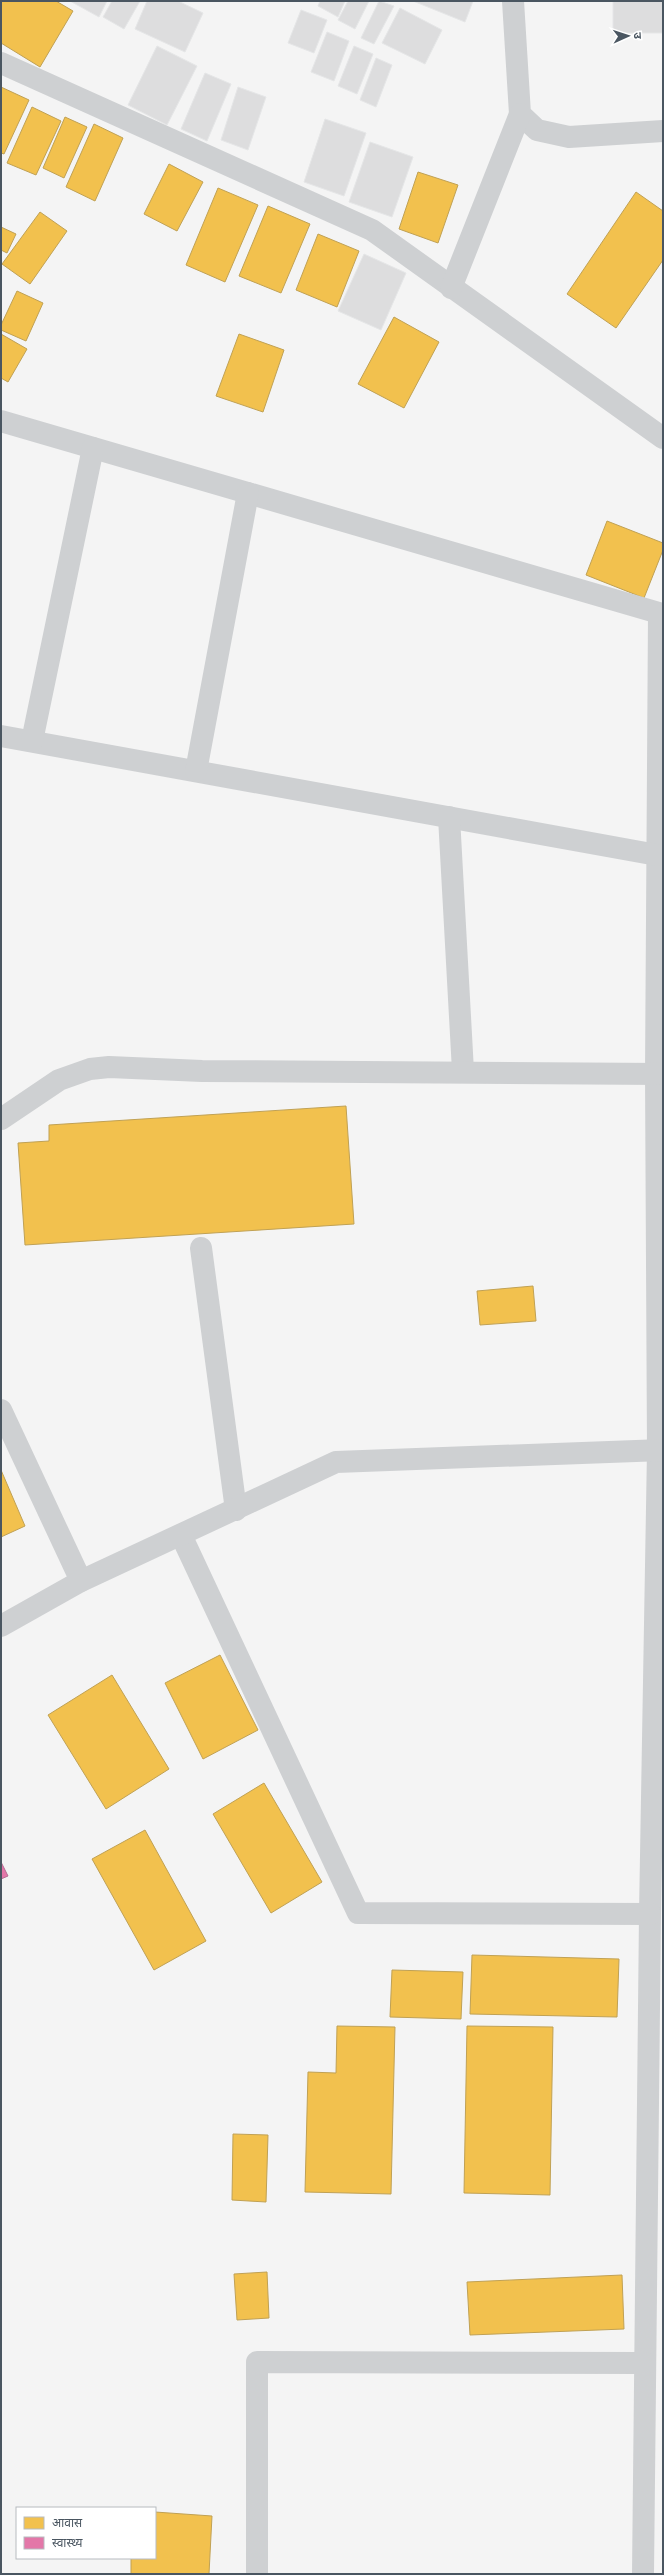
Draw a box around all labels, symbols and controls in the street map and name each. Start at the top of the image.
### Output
north arrow [608,16,648,56]
text: उ [632,32,643,40]
legend [16,2507,156,2559]
text: आवास [52,2517,83,2529]
text: स्वास्थ्य [52,2537,84,2549]

